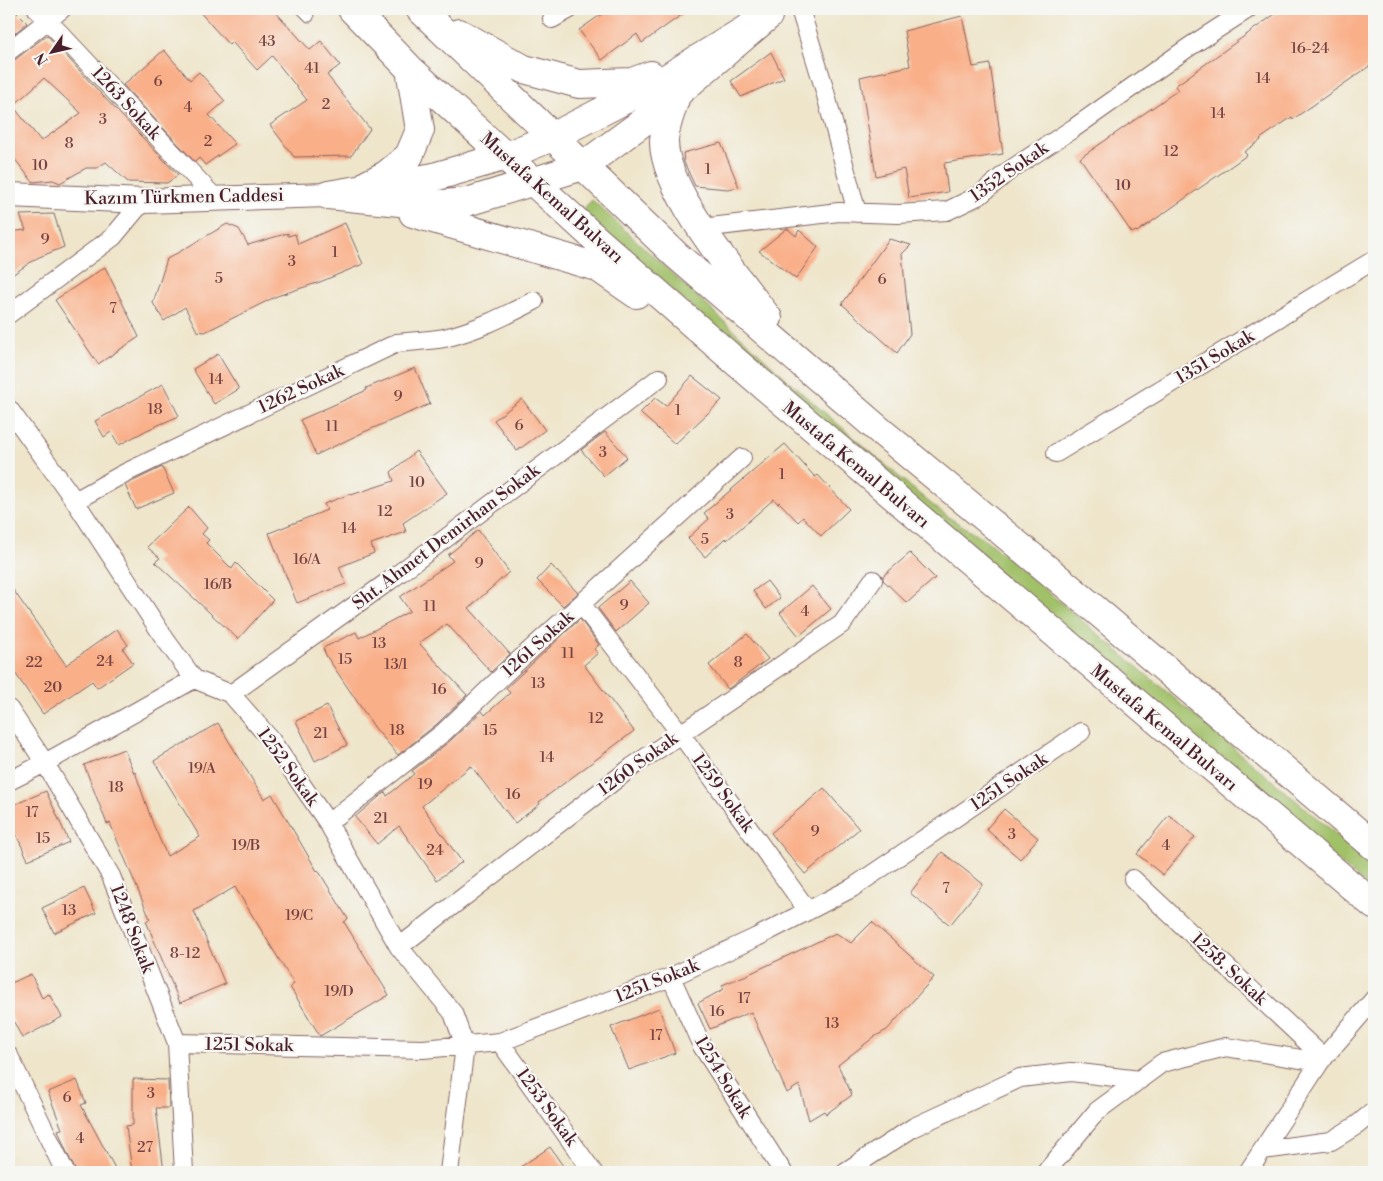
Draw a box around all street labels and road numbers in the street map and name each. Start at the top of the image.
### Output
street label: 1263 Sokak [87,62,165,144]
street label: Mustafa Kemal Bulvarı [475,127,629,269]
street label: 1352 Sokak [965,136,1054,207]
street label: Kazım Türkmen Caddesi [84,184,284,210]
street label: 1351 Sokak [1171,324,1260,390]
street label: 1262 Sokak [254,358,349,419]
street label: Mustafa Kemal Bulvarı [778,397,934,533]
street label: Sht. Ahmet Demirhan Sokak [348,458,546,615]
street label: 1261 Sokak [497,605,580,682]
street label: Mustafa Kemal Bulvarı [1086,660,1242,796]
street label: 1252 Sokak [252,723,325,812]
street label: 1260 Sokak [593,726,684,801]
street label: 1251 Sokak [966,747,1054,816]
street label: 1259 Sokak [687,749,760,838]
street label: 1248 Sokak [105,882,160,978]
street label: 1258. Sokak [1186,928,1273,1011]
street label: 1251 Sokak [612,953,704,1008]
street label: 1254 Sokak [689,1032,757,1124]
street label: 1251 Sokak [204,1033,295,1057]
street label: 1253 Sokak [511,1063,584,1152]

